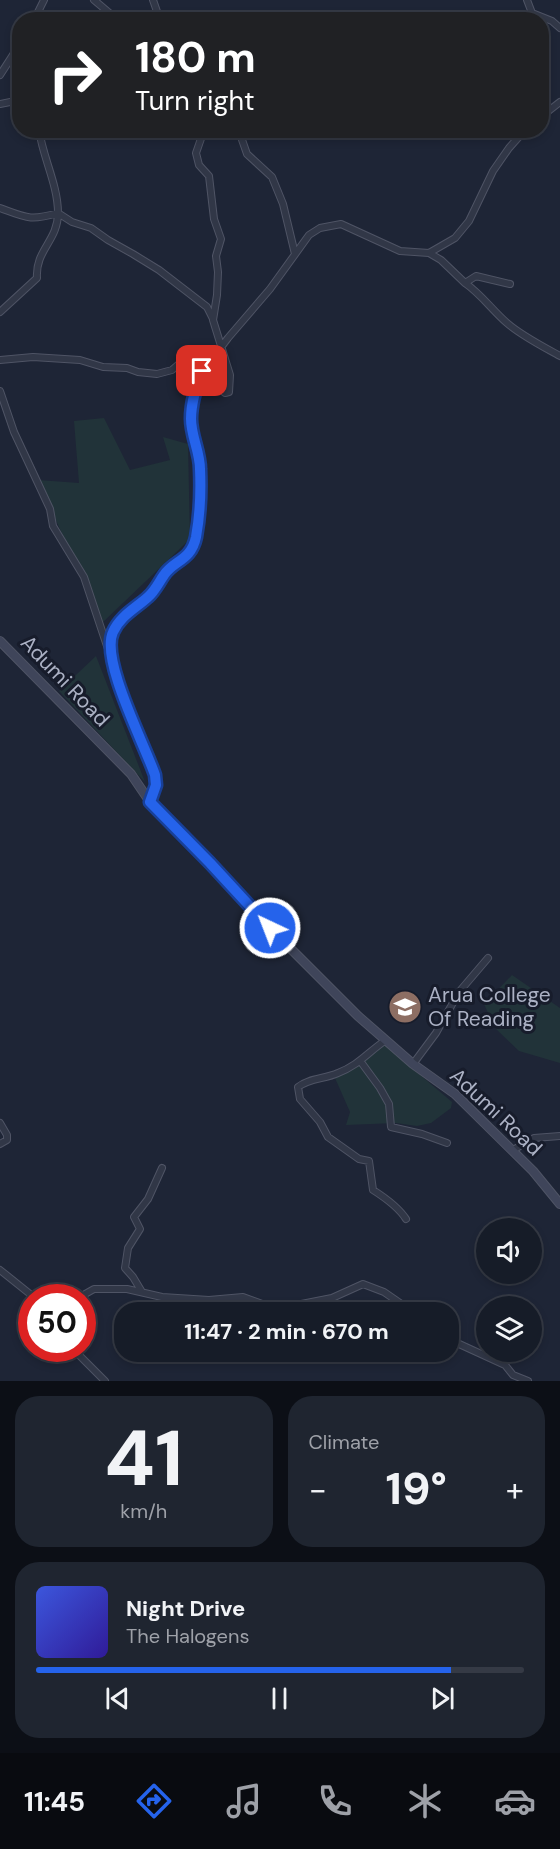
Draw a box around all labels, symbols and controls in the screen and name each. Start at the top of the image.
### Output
text: 180 m [135,30,256,85]
icon: right [36,36,114,114]
text: Turn right [135,83,255,118]
pin [176,345,227,396]
icon: arrive [185,354,218,387]
street label: Adumi Road [14,629,116,733]
position arrow [238,896,302,960]
place label: Arua College Of Reading [428,981,551,1033]
school or university icon: Arua College Of Reading [387,989,423,1025]
street label: Adumi Road [444,1062,548,1162]
map controls [476,1218,542,1362]
button: sound [476,1218,542,1284]
speed limit sign: 50 [18,1284,96,1362]
button: layers [476,1296,542,1362]
text: 11:47 · 2 min · 670 m [184,1317,389,1346]
text: 41 [104,1408,183,1509]
text: Climate [309,1429,379,1455]
text: 19° [386,1459,447,1518]
text: − [309,1468,327,1511]
text: + [506,1468,524,1511]
text: km/h [120,1498,167,1524]
text: Night Drive [126,1594,245,1623]
text: The Halogens [126,1623,249,1649]
icon: previous [101,1682,134,1715]
icon: pause [263,1682,296,1715]
icon: next [426,1682,459,1715]
icon: directions [133,1780,175,1822]
icon: music [223,1780,265,1822]
icon: phone [314,1780,356,1822]
icon: climate [404,1780,446,1822]
icon: car [494,1780,536,1822]
text: 11:45 [24,1784,85,1819]

